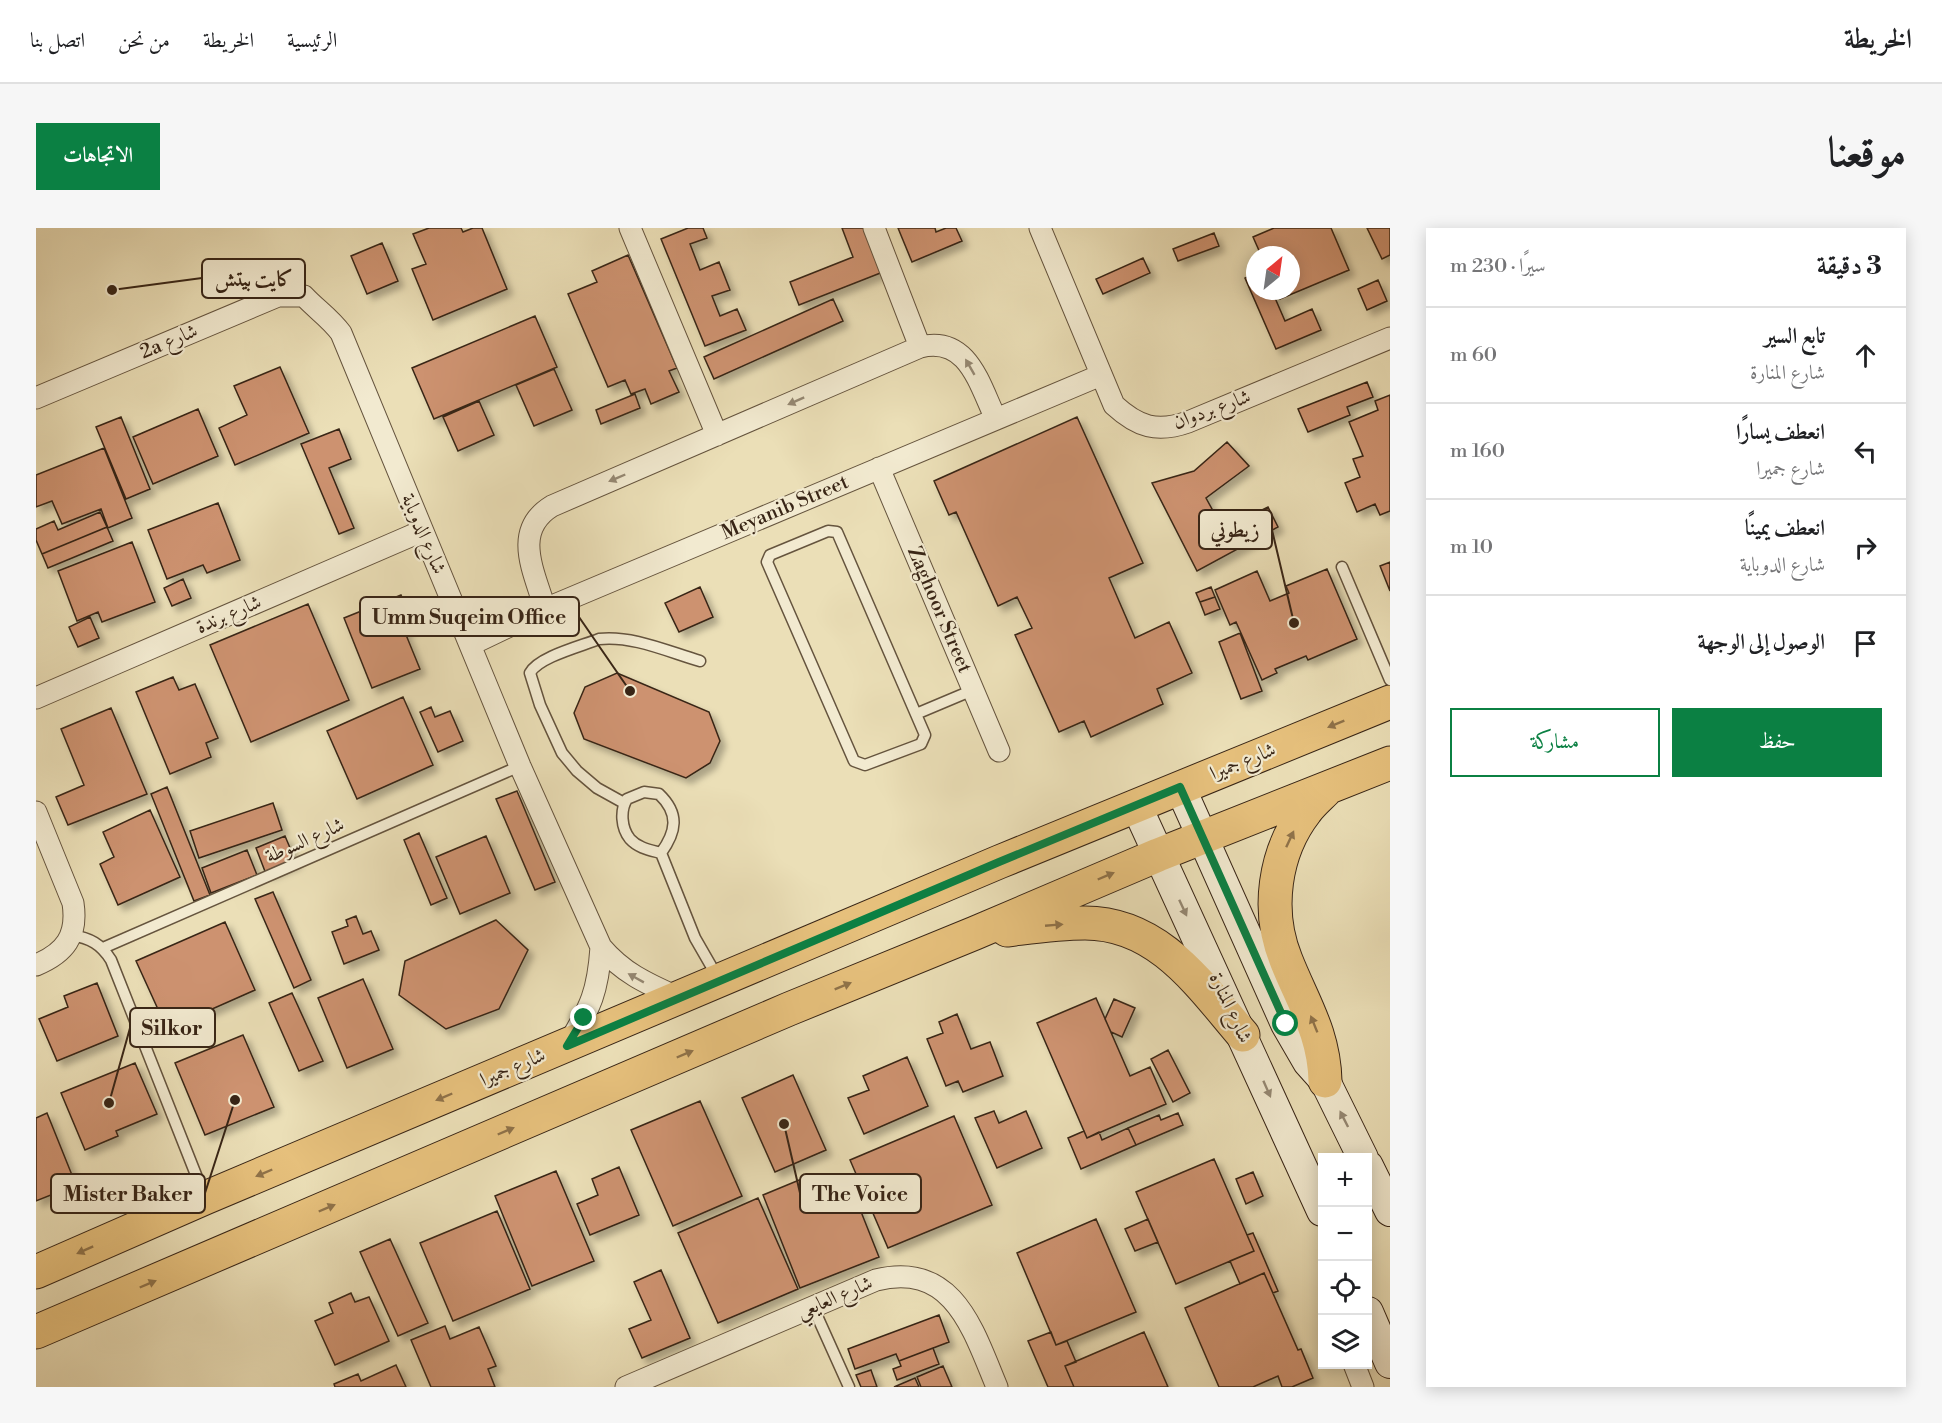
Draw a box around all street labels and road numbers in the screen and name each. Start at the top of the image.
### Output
street label: 2a شارع [136,319,203,369]
street label: شارع بردوان [1170,384,1256,439]
street label: Meyanib Street [718,470,852,546]
street label: شارع الدوباية [391,490,451,580]
street label: Zaghoor Street [901,543,977,677]
street label: شارع برندة [192,590,267,644]
street label: شارع جميرا [1206,738,1281,790]
street label: شارع السوطة [262,813,350,873]
street label: شارع المنارة [1199,969,1257,1049]
street label: شارع جميرا [476,1043,551,1097]
street label: شارع العايعي [793,1271,879,1330]

